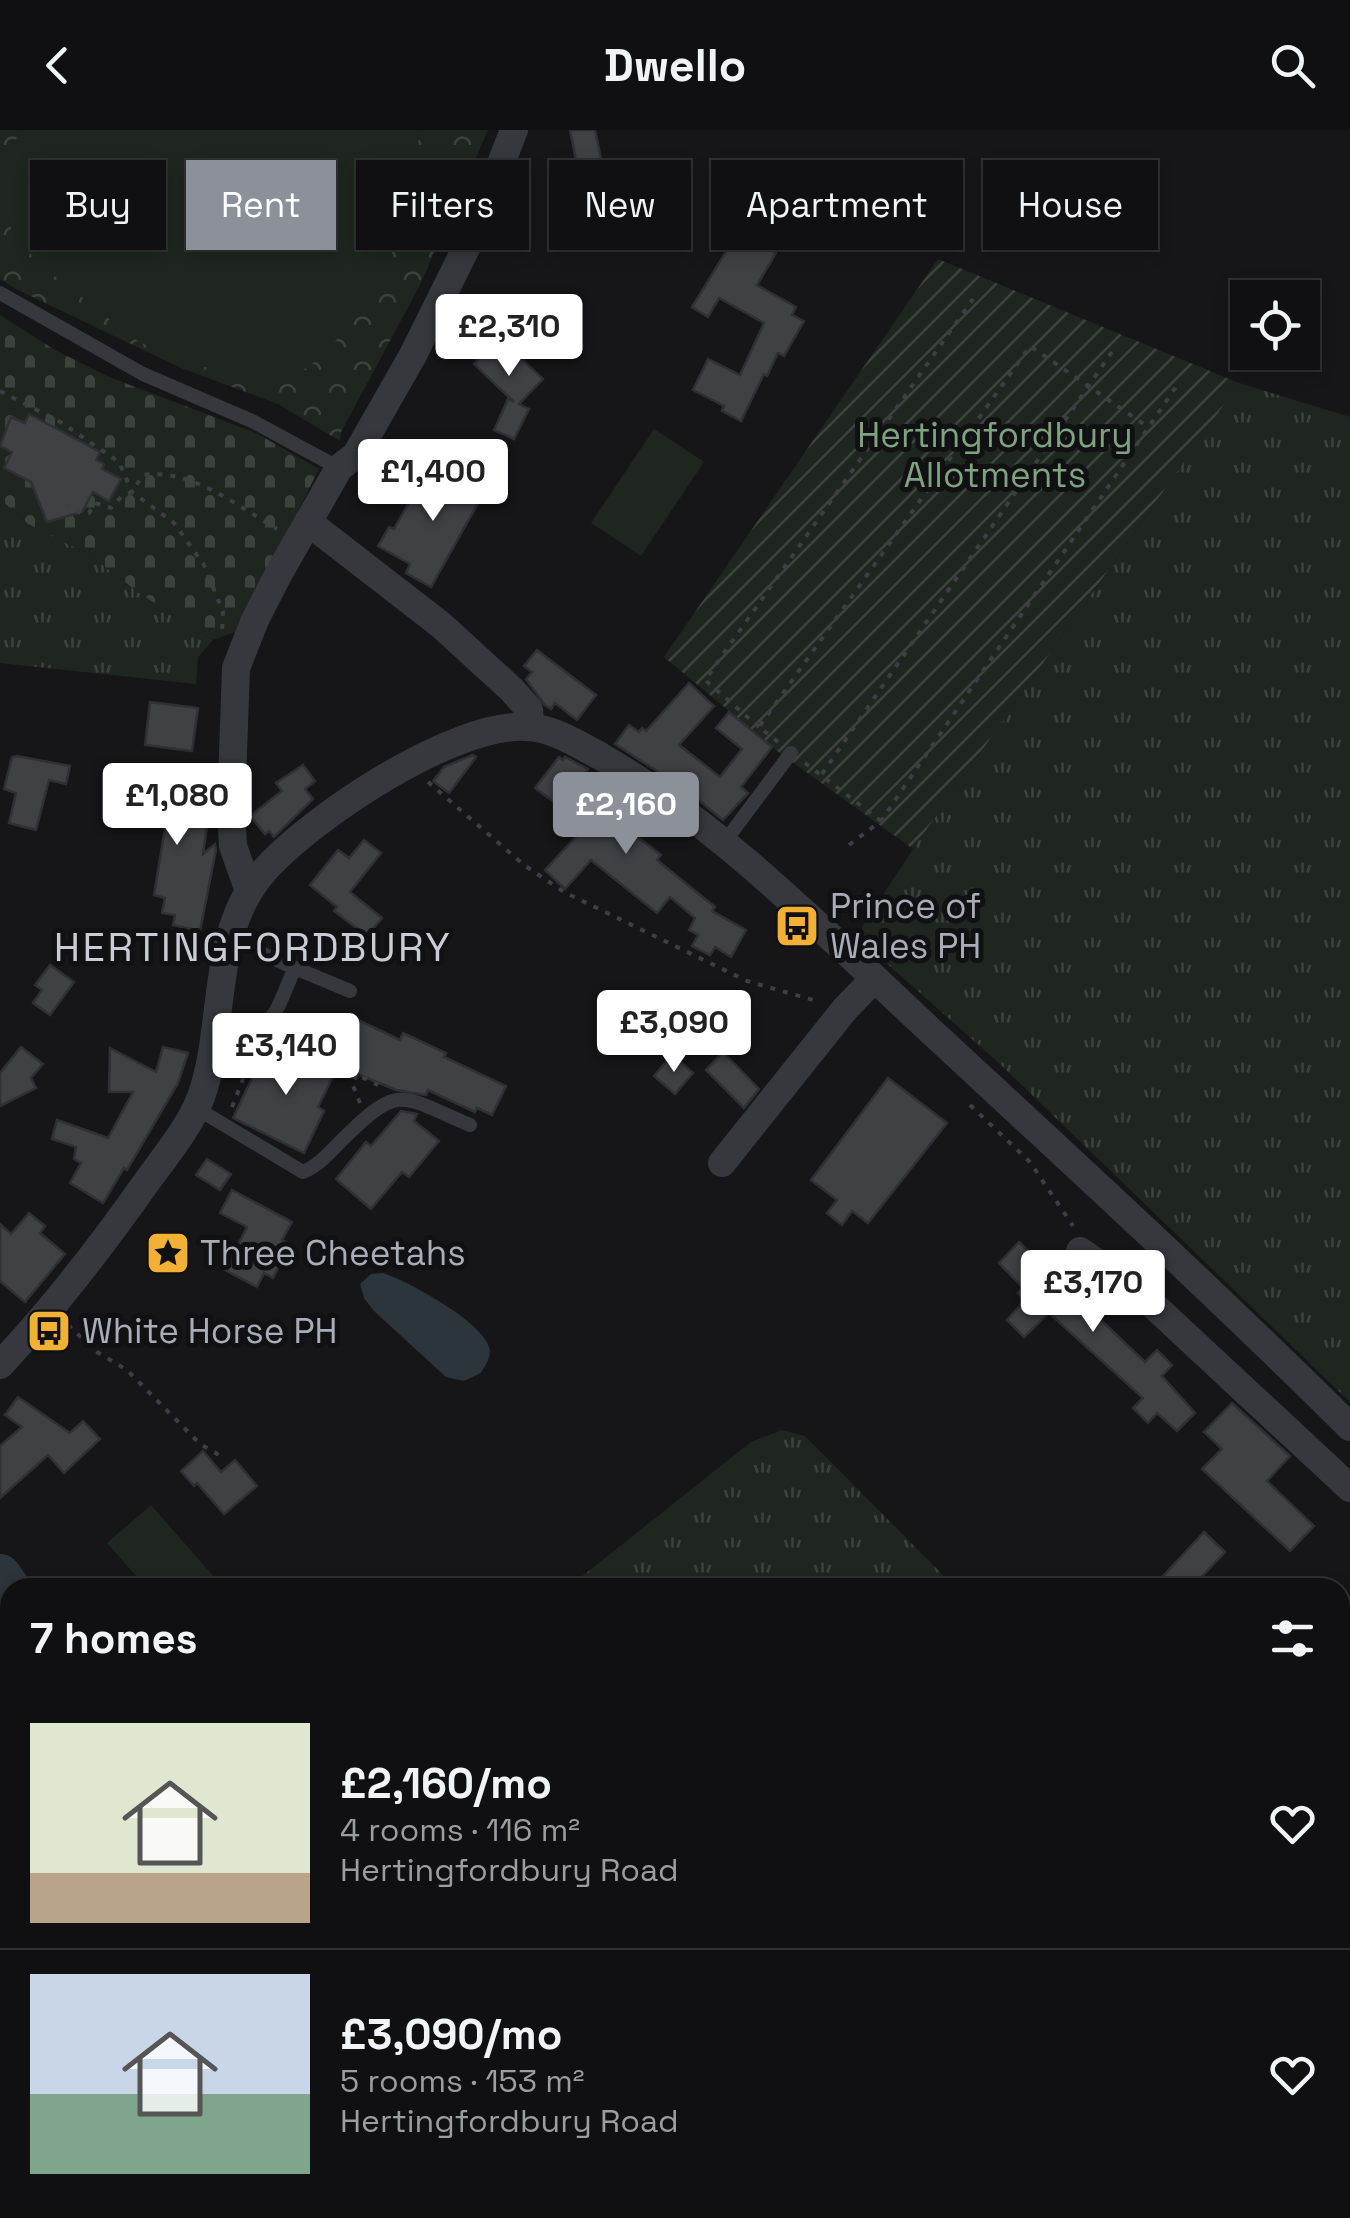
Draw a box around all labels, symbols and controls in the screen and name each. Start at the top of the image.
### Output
text: Dwello [604,37,746,94]
icon: back [30,38,85,93]
icon: search [1265,38,1320,93]
chip: Buy [30,160,166,250]
chip: Rent [186,160,336,250]
chip: Filters [356,160,529,250]
chip: New [549,160,691,250]
chip: Apartment [711,160,963,250]
chip: House [983,160,1158,250]
map controls [1230,280,1320,370]
button: locate [1230,280,1320,370]
pin: £2,310 [428,294,590,379]
text: £2,310 [458,306,560,346]
park label: Hertingfordbury Allotments [857,413,1133,497]
pin: £1,400 [352,439,514,524]
text: £1,400 [380,451,486,491]
pin: £1,080 [96,763,258,848]
pin: £2,160 [545,772,707,857]
text: £1,080 [125,775,229,815]
text: £2,160 [575,784,677,824]
place label: Prince of Wales PH [830,884,981,968]
bus stop icon: Prince of Wales PH [774,903,820,949]
district label: HERTINGFORDBURY [54,922,452,973]
pin: £3,090 [593,990,755,1075]
text: £3,090 [619,1002,729,1042]
pin: £3,140 [205,1013,367,1098]
text: £3,140 [234,1025,338,1065]
place icon: Three Cheetahs [145,1230,191,1276]
place label: Three Cheetahs [200,1231,466,1275]
pin: £3,170 [1012,1250,1174,1335]
text: £3,170 [1043,1262,1143,1302]
bus stop icon: White Horse PH [26,1308,72,1354]
place label: White Horse PH [82,1309,337,1353]
icon: filters [1265,1611,1320,1666]
text: 7 homes [30,1612,198,1665]
text: £2,160/mo [340,1757,552,1810]
icon: home [110,1763,230,1883]
icon: heart [1265,1796,1320,1851]
text: 4 rooms · 116 m² [340,1810,580,1850]
text: Hertingfordbury Road [340,1850,679,1890]
text: £3,090/mo [340,2008,562,2061]
icon: home [110,2014,230,2134]
icon: heart [1265,2047,1320,2102]
text: 5 rooms · 153 m² [340,2061,585,2101]
text: Hertingfordbury Road [340,2101,679,2141]

